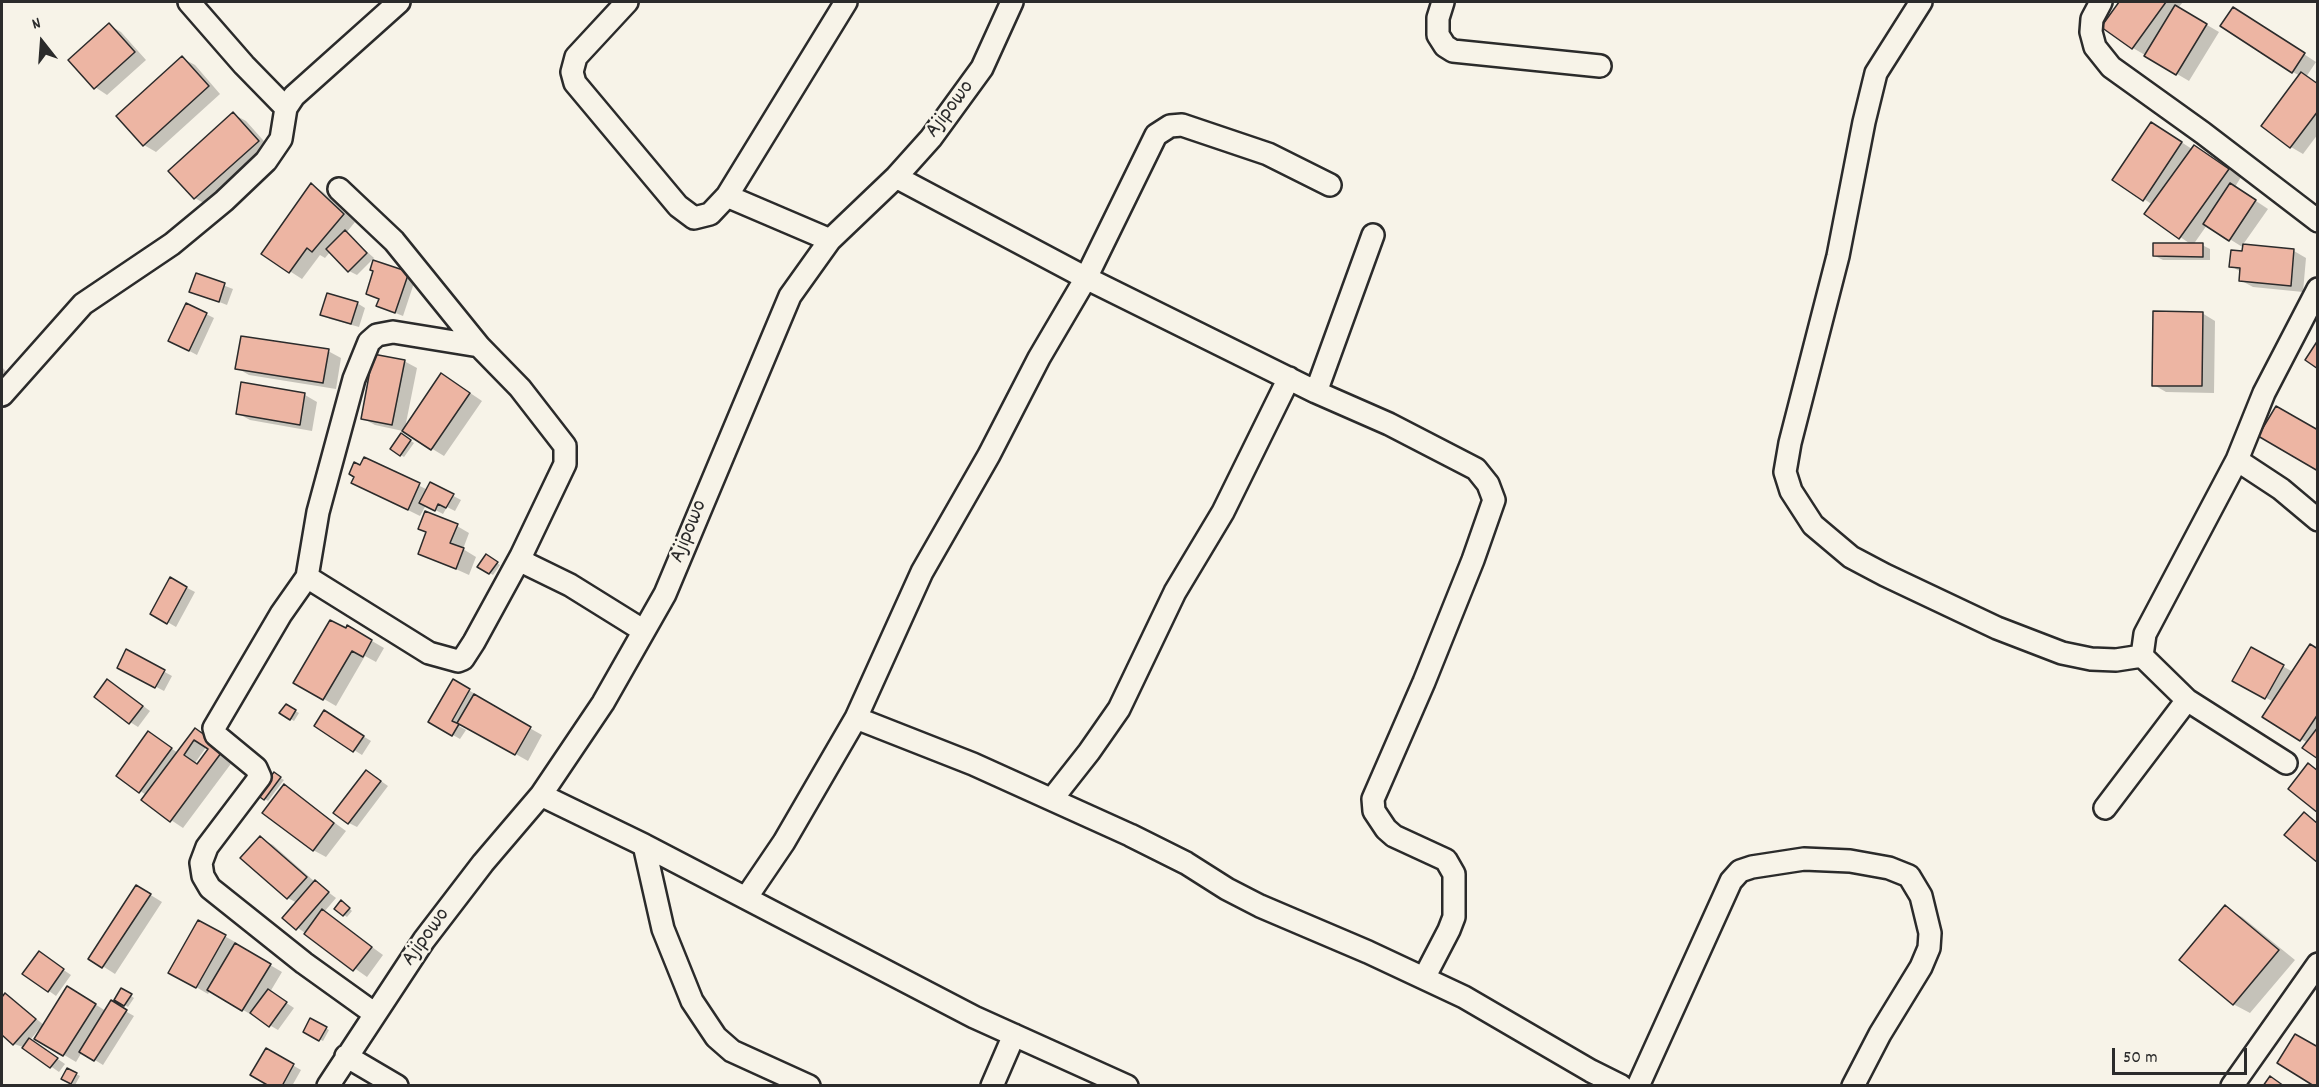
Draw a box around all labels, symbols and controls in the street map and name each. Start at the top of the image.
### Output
north arrow [12,12,72,72]
text: N [29,12,44,36]
street label: Ajipowo [921,76,981,144]
street label: Ajipowo [665,497,715,567]
street label: Ajipowo [397,904,457,972]
scale bar [2115,1036,2250,1074]
text: 50 m [2123,1046,2158,1071]

